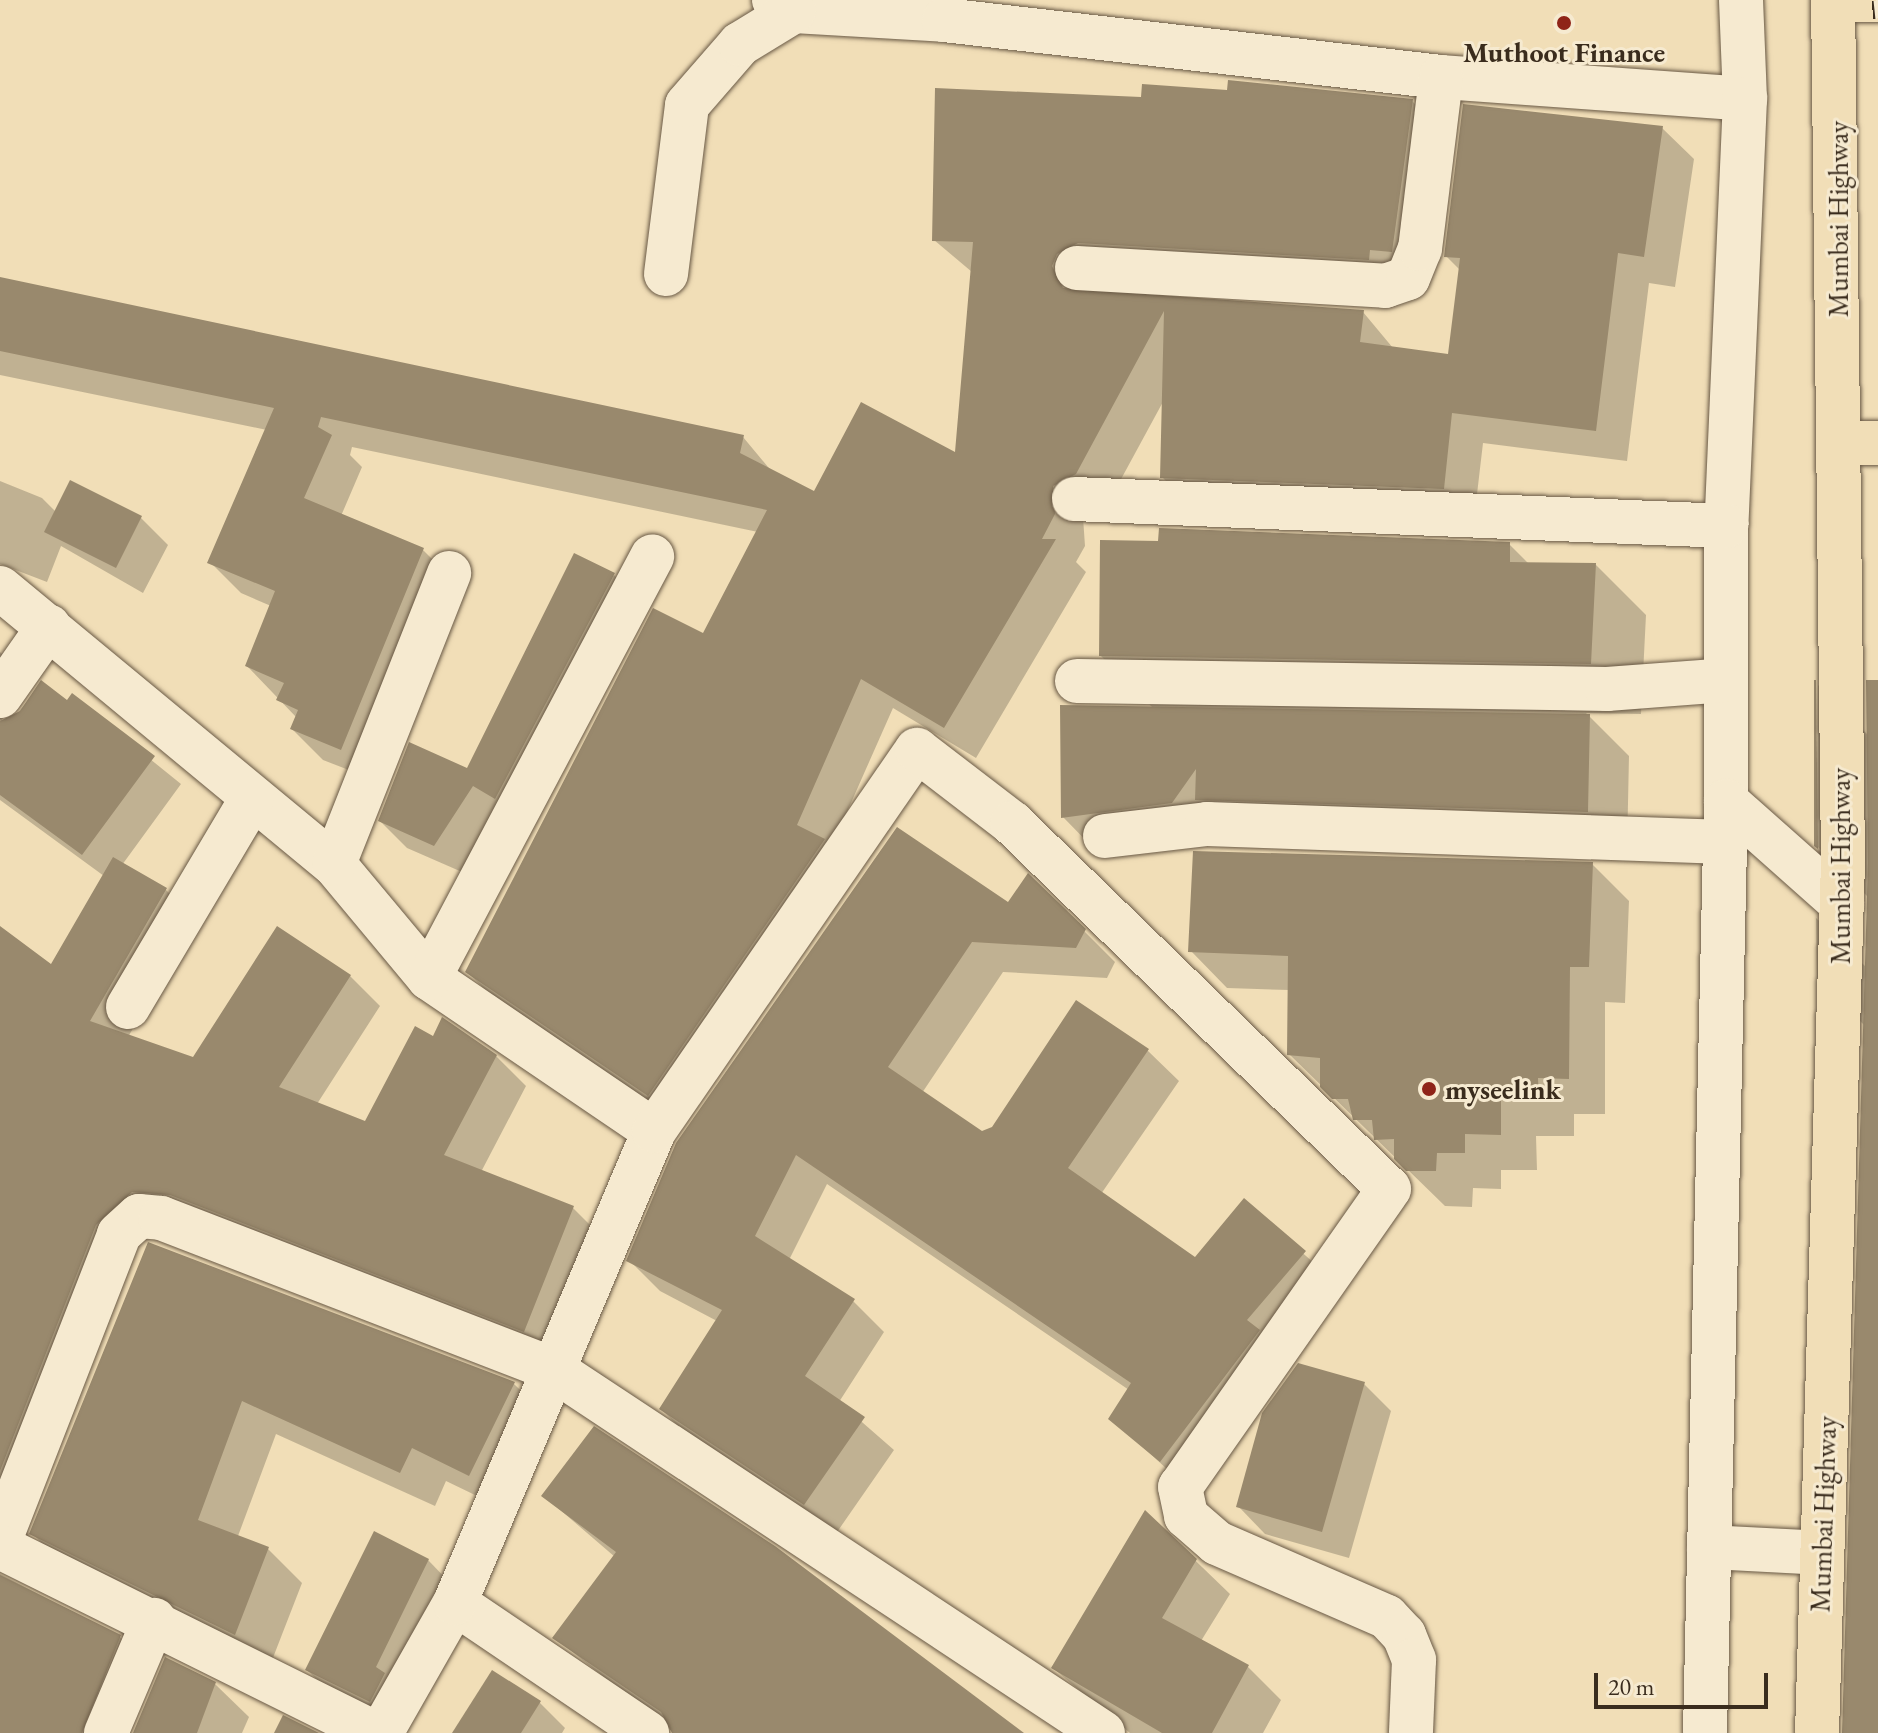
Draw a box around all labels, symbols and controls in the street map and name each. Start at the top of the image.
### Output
marker: Muthoot Finance [1555,14,1573,32]
place label: Muthoot Finance [1463,35,1665,69]
street label: Mumbai Highway [1821,121,1855,317]
street label: Mumbai Highway [1823,768,1857,964]
place label: myseelink [1445,1072,1561,1106]
marker: myseelink [1420,1080,1438,1098]
street label: Mumbai Highway [1803,1415,1843,1613]
scale bar [1598,1657,1772,1707]
text: 20 m [1608,1671,1655,1702]

